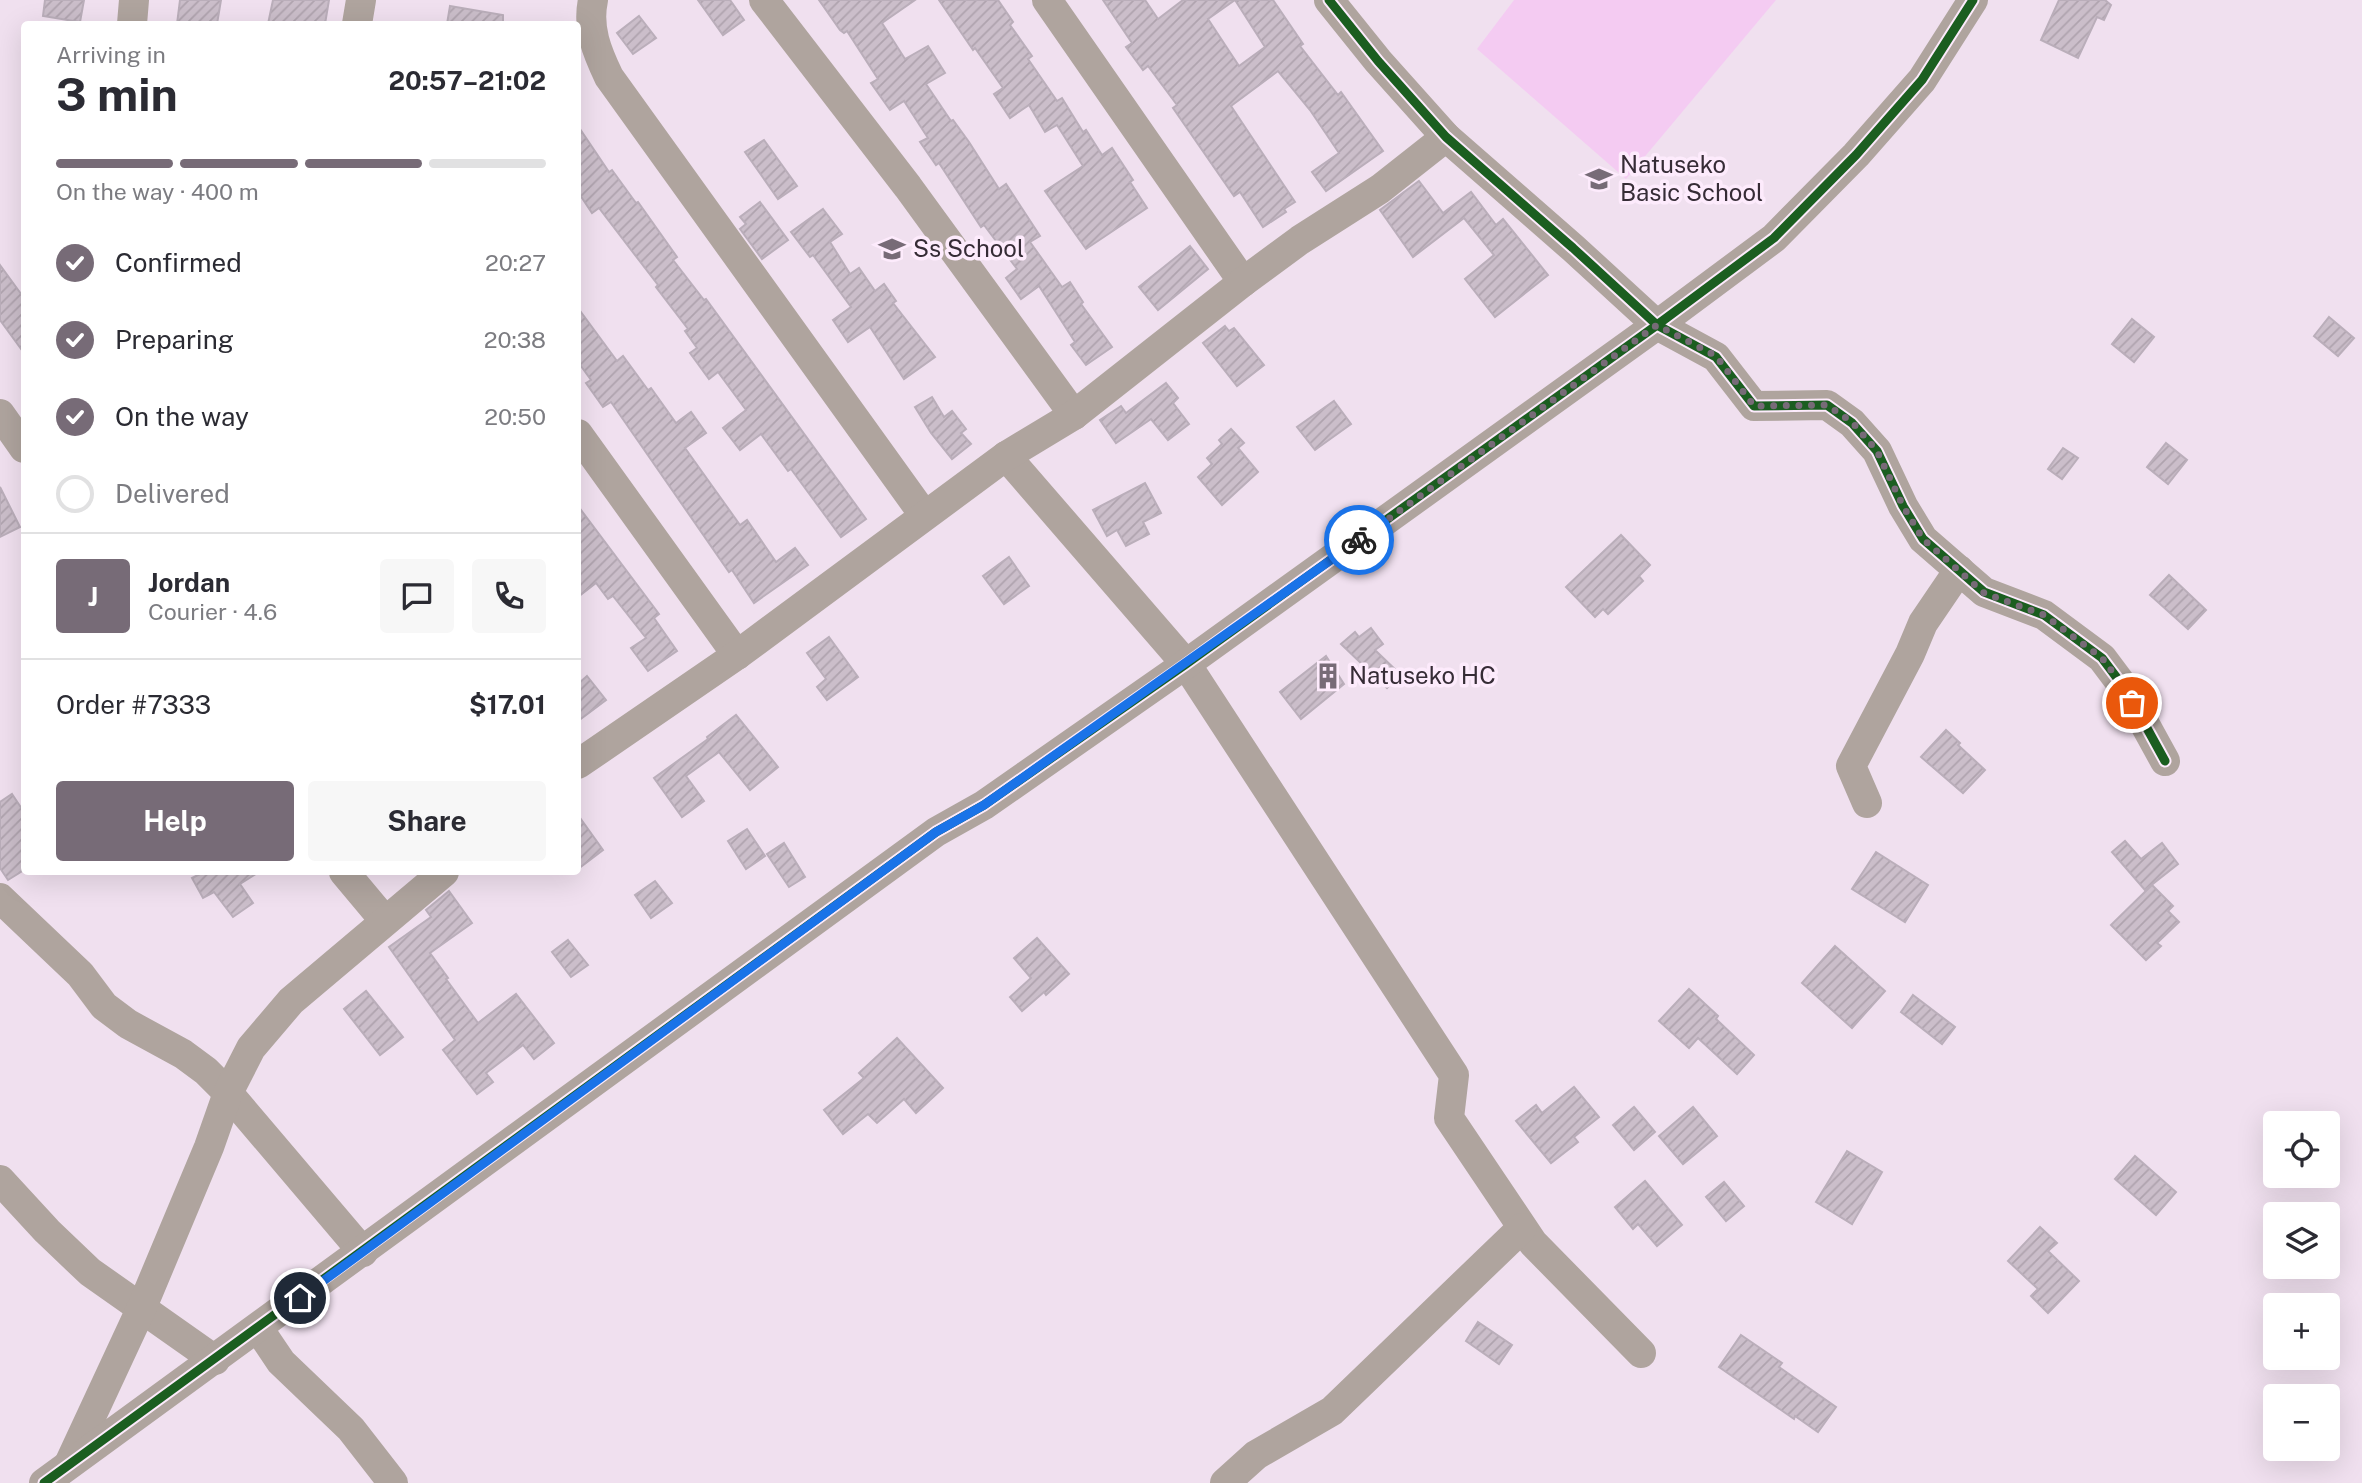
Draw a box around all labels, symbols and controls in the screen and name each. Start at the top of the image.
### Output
text: Arriving in [56,41,166,68]
text: 20:57–21:02 [389,65,546,96]
text: 3 min [56,67,178,121]
place label: Natuseko Basic School [1620,150,1763,206]
school or university icon: Natuseko Basic School [1584,164,1614,194]
text: On the way · 400 m [56,178,259,205]
school or university icon: Ss School [877,234,907,264]
place label: Ss School [913,234,1024,262]
icon: check [56,244,94,282]
text: Confirmed [115,247,242,278]
text: 20:27 [485,249,546,276]
icon: check [56,321,94,359]
text: Preparing [115,324,234,355]
text: 20:38 [484,326,546,353]
icon: check [56,398,94,436]
text: On the way [115,401,249,432]
text: 20:50 [484,403,546,430]
text: Delivered [115,478,230,509]
courier [1324,505,1394,575]
icon: bike [1340,521,1378,559]
button: chat [380,559,454,633]
button: phone [472,559,546,633]
text: Jordan [148,567,230,598]
text: J [88,581,98,612]
text: Courier · 4.6 [148,598,277,625]
building icon: Natuseko HC [1313,661,1343,691]
place label: Natuseko HC [1349,661,1496,689]
pin [2102,673,2162,733]
icon: bag [2113,684,2151,722]
text: Order #7333 [56,689,211,720]
text: $17.01 [469,689,546,720]
button: Help [56,781,294,861]
button: Share [308,781,546,861]
map controls [2263,1111,2340,1461]
button: locate [2263,1111,2340,1188]
button: layers [2263,1202,2340,1279]
pin [270,1268,330,1328]
icon: home [281,1279,319,1317]
button: + [2263,1293,2340,1370]
button: − [2263,1384,2340,1461]

